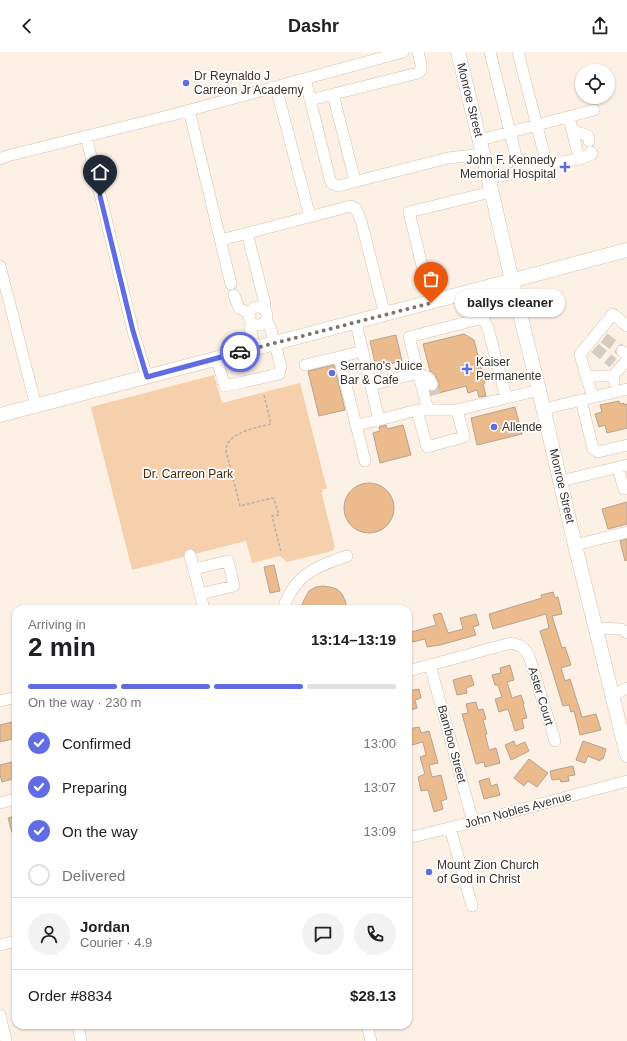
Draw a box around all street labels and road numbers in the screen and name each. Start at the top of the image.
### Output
street label: Monroe Street [454,61,486,139]
street label: Monroe Street [547,447,578,525]
street label: Aster Court [525,665,557,728]
street label: Bamboo Street [435,704,469,785]
street label: John Nobles Avenue [463,789,573,831]

